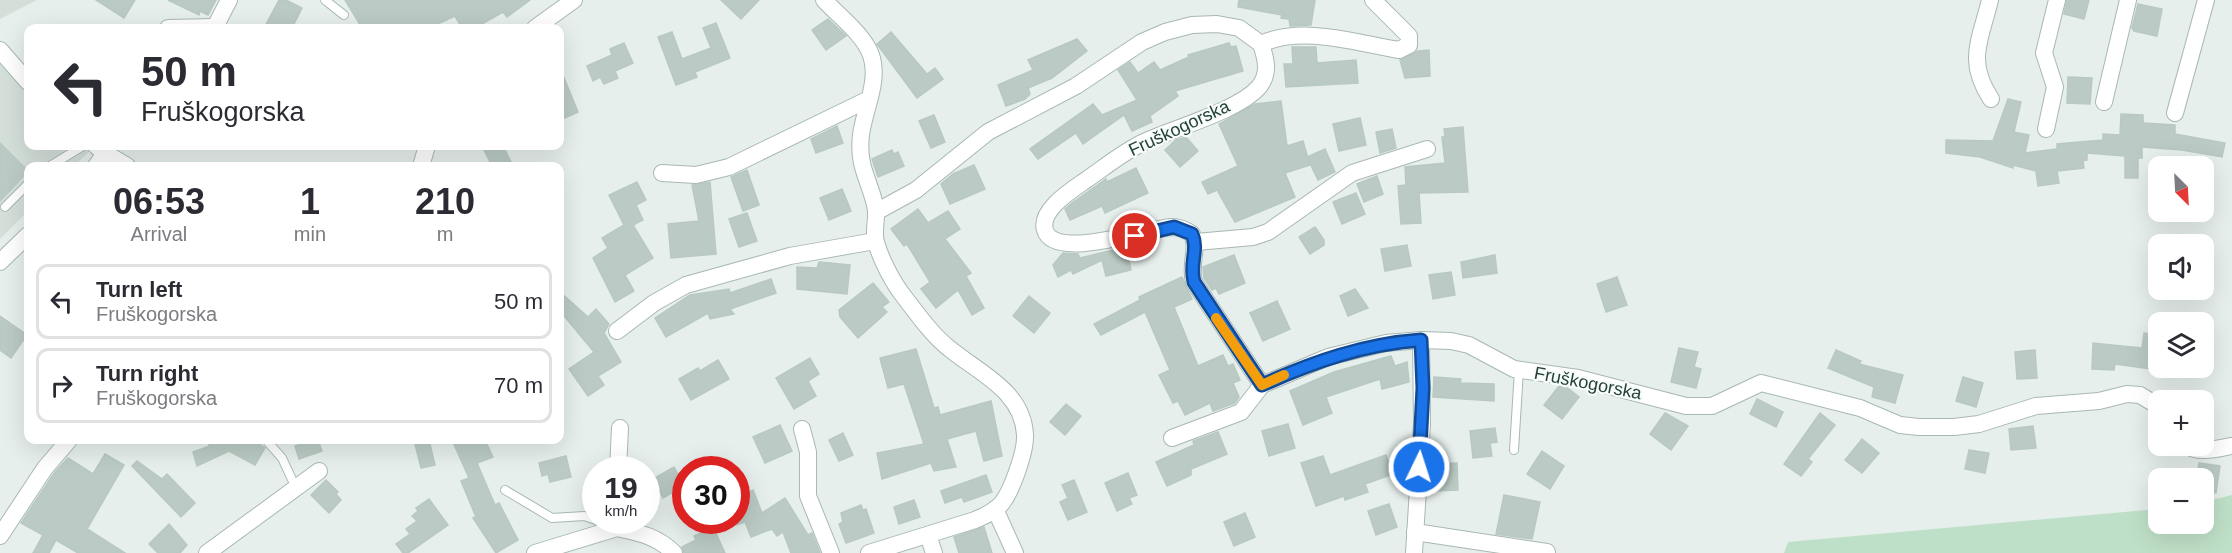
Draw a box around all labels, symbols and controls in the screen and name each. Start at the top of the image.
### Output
icon: left [42,48,120,126]
text: 50 m [141,48,237,95]
street label: Fruškogorska [1125,95,1234,160]
text: Fruškogorska [141,97,305,127]
north arrow [2148,156,2214,222]
map controls [2148,156,2214,534]
text: 06:53 [113,181,205,222]
text: 1 [300,181,320,222]
text: 210 [415,181,475,222]
pin [1109,210,1160,261]
icon: arrive [1118,219,1151,252]
text: Arrival [131,223,187,245]
text: min [294,223,326,245]
text: m [437,223,453,245]
button: sound [2148,234,2214,300]
text: Turn left [96,277,182,302]
icon: left [45,285,78,318]
text: 50 m [494,289,543,314]
text: Fruškogorska [96,303,217,325]
button: layers [2148,312,2214,378]
text: Turn right [96,361,198,386]
street label: Fruškogorska [1533,363,1644,403]
icon: right [45,369,78,402]
text: 70 m [494,373,543,398]
text: Fruškogorska [96,387,217,409]
button: + [2148,390,2214,456]
position arrow [1387,435,1451,499]
speed limit sign: 30 [672,456,750,534]
button: − [2148,468,2214,534]
text: 19 [604,471,638,504]
text: km/h [605,502,637,519]

